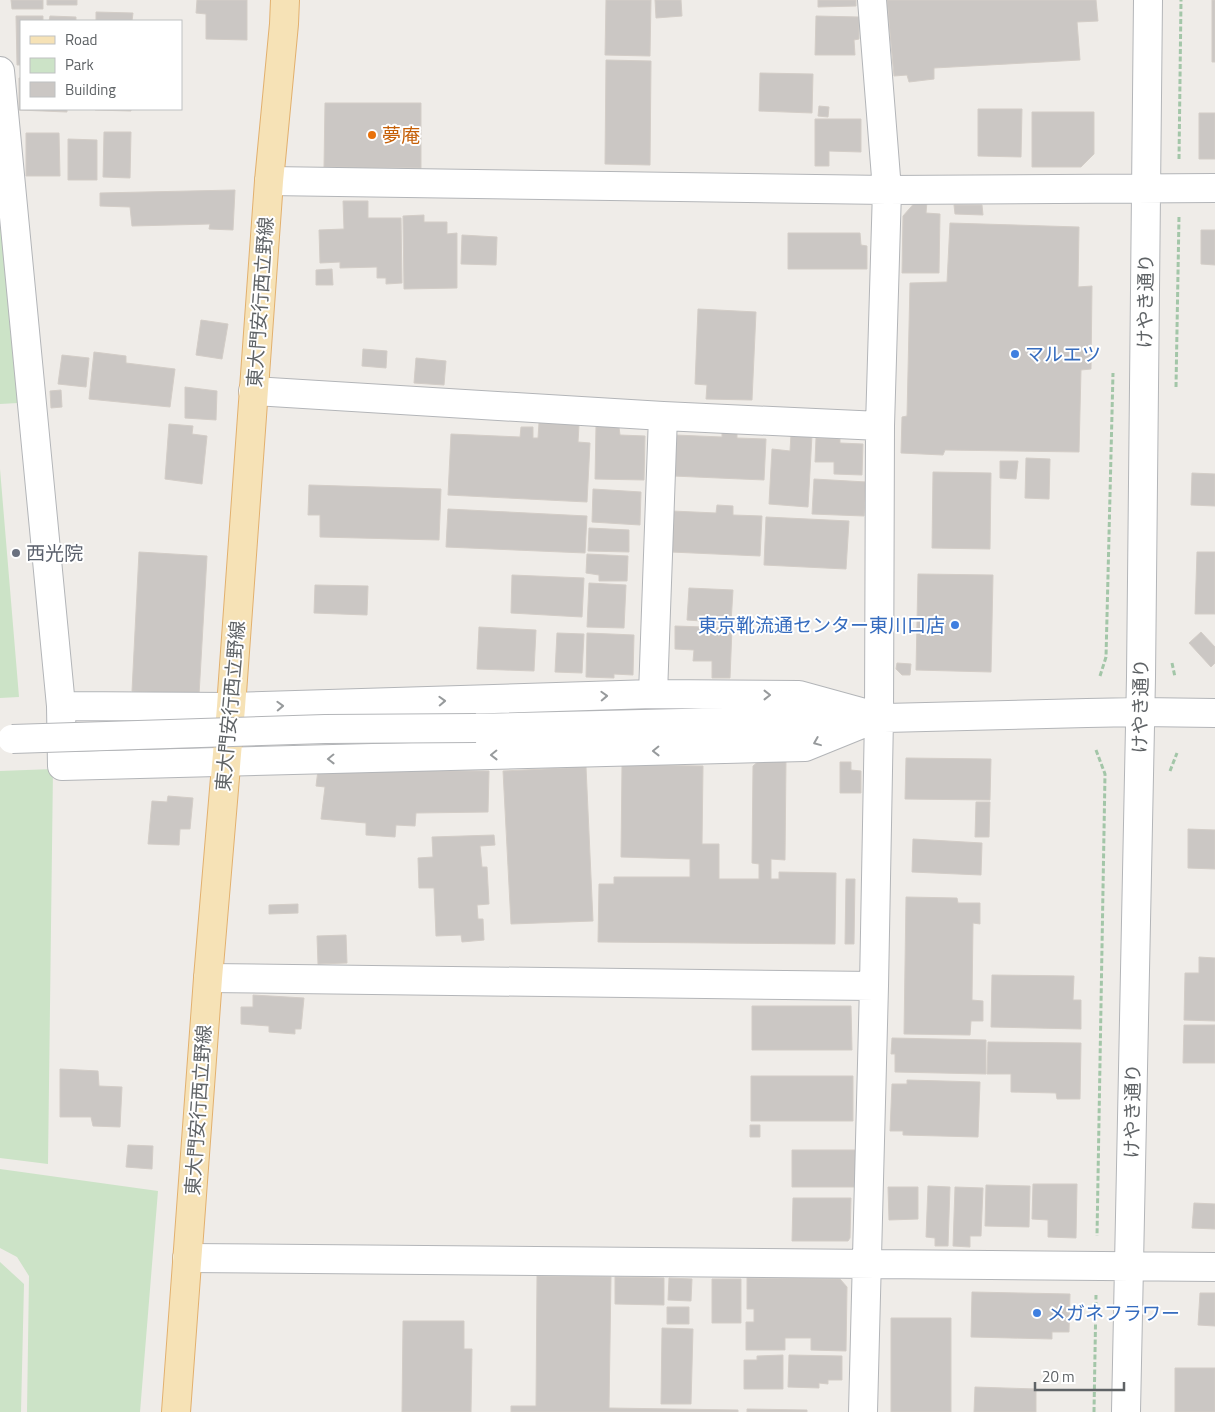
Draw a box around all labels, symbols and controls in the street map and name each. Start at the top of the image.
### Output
legend [20,20,182,110]
text: Road [65,28,97,51]
text: Park [65,53,94,76]
text: Building [65,78,116,101]
place label: 夢庵 [382,120,420,149]
marker: 夢庵 [366,129,378,141]
street label: 東大門安行西立野線 [239,216,280,388]
street label: けやき通り [1129,253,1160,349]
place label: マルエツ [1025,339,1101,368]
marker: マルエツ [1009,348,1021,360]
place label: 西光院 [26,538,83,567]
marker: 西光院 [10,547,22,559]
place label: 東京靴流通センター東川口店 [698,610,945,639]
marker: 東京靴流通センター東川口店 [949,619,961,631]
street label: 東大門安行西立野線 [208,620,251,792]
street label: けやき通り [1124,658,1155,754]
one-way arrow [601,690,609,701]
one-way arrow [764,690,771,700]
one-way arrow [438,696,446,706]
one-way arrow [276,701,284,711]
one-way arrow [814,737,822,747]
one-way arrow [652,746,660,756]
one-way arrow [489,750,497,760]
one-way arrow [327,754,334,764]
street label: 東大門安行西立野線 [177,1024,218,1196]
street label: けやき通り [1116,1063,1147,1159]
place label: メガネフラワー [1047,1298,1180,1327]
marker: メガネフラワー [1031,1307,1043,1319]
scale bar [1035,1360,1124,1392]
text: 20 m [1042,1365,1075,1388]

